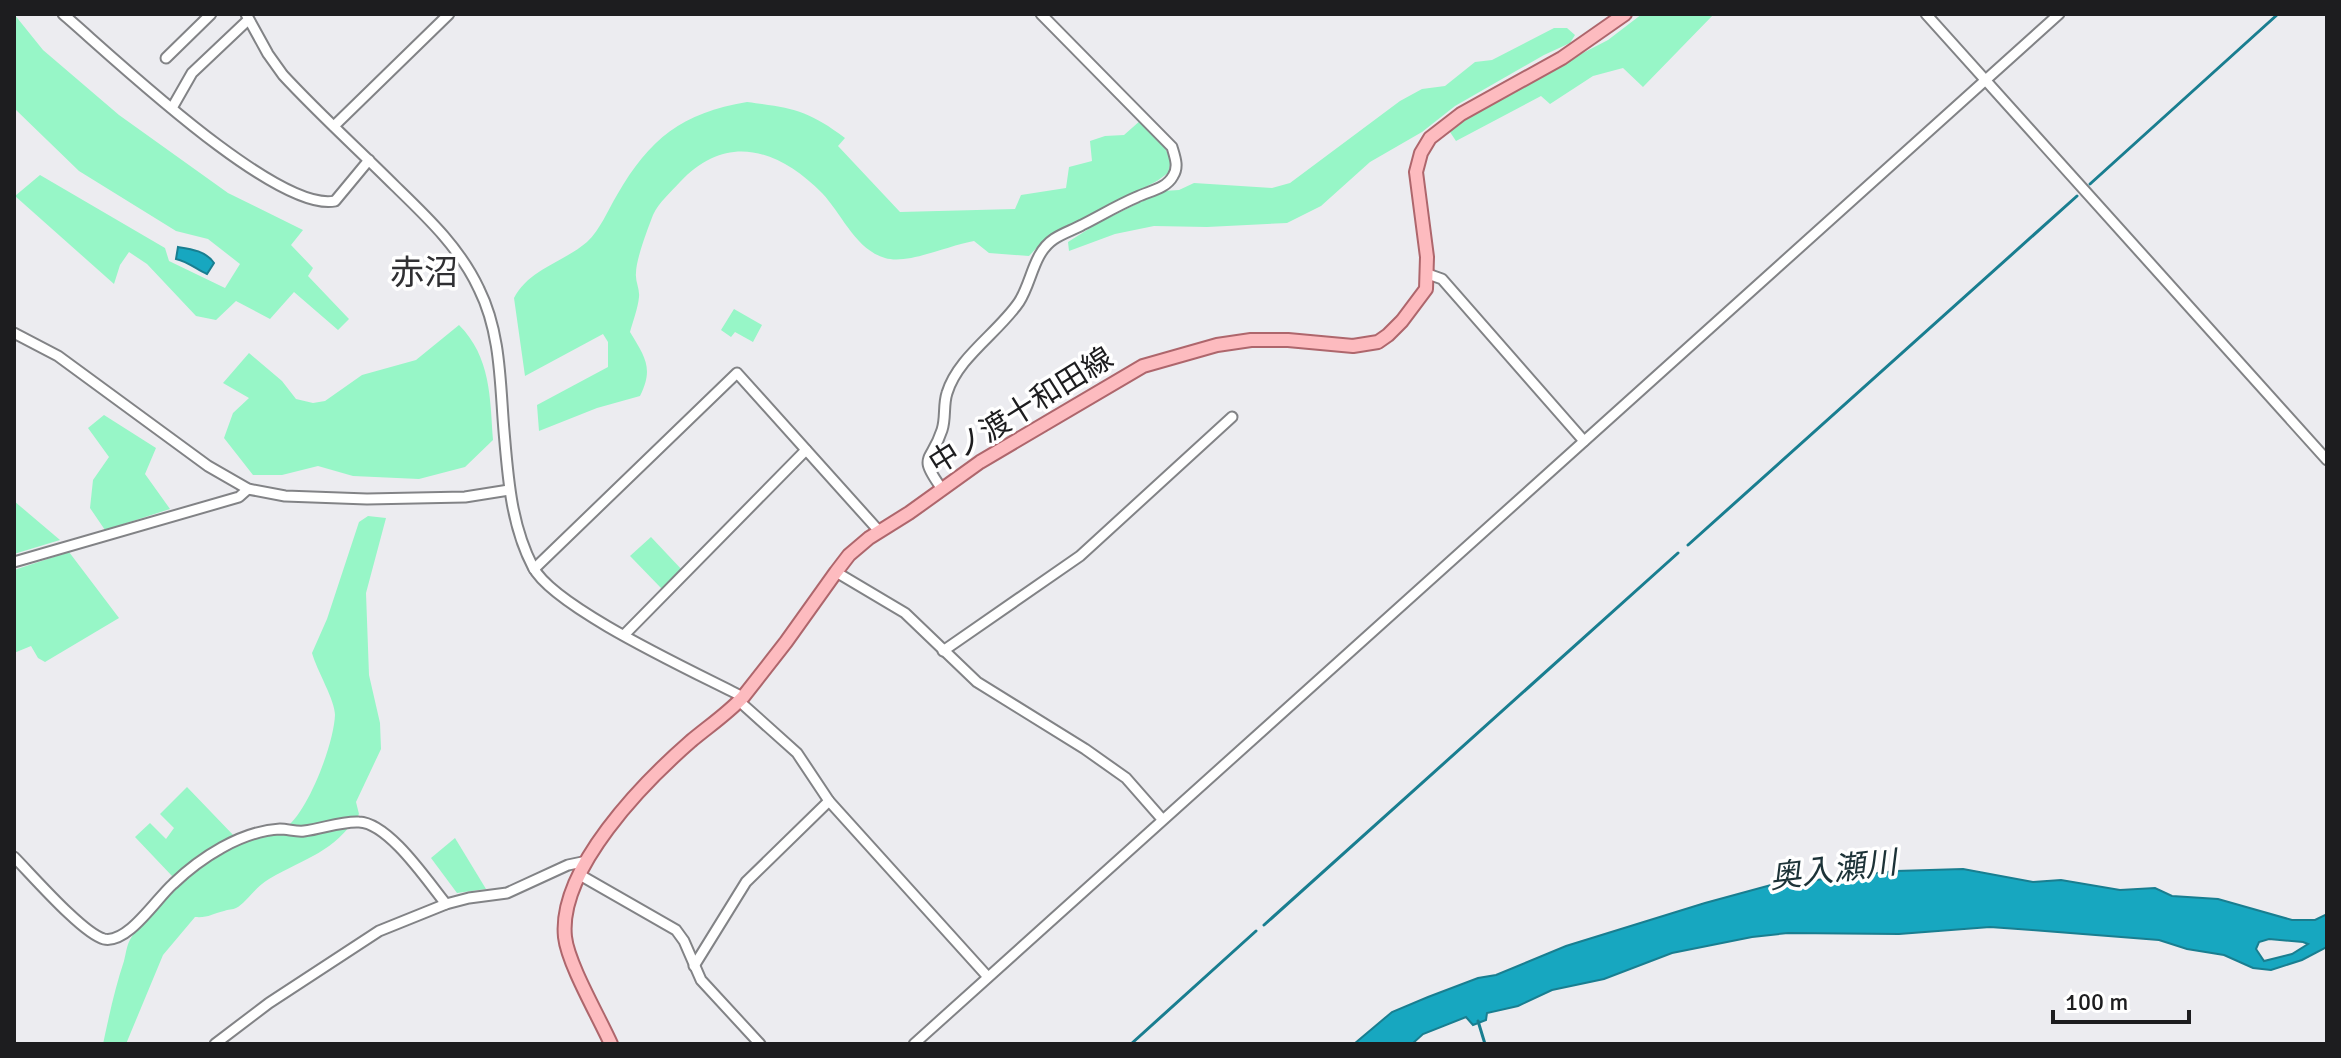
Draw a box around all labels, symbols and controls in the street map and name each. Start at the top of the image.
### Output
district label: 赤沼 [390,252,458,294]
street label: 中ノ渡十和田線 [922,340,1120,482]
water label: 奥入瀬川 [1767,842,1902,897]
scale bar [2053,974,2189,1024]
text: 100 m [2065,987,2128,1017]

